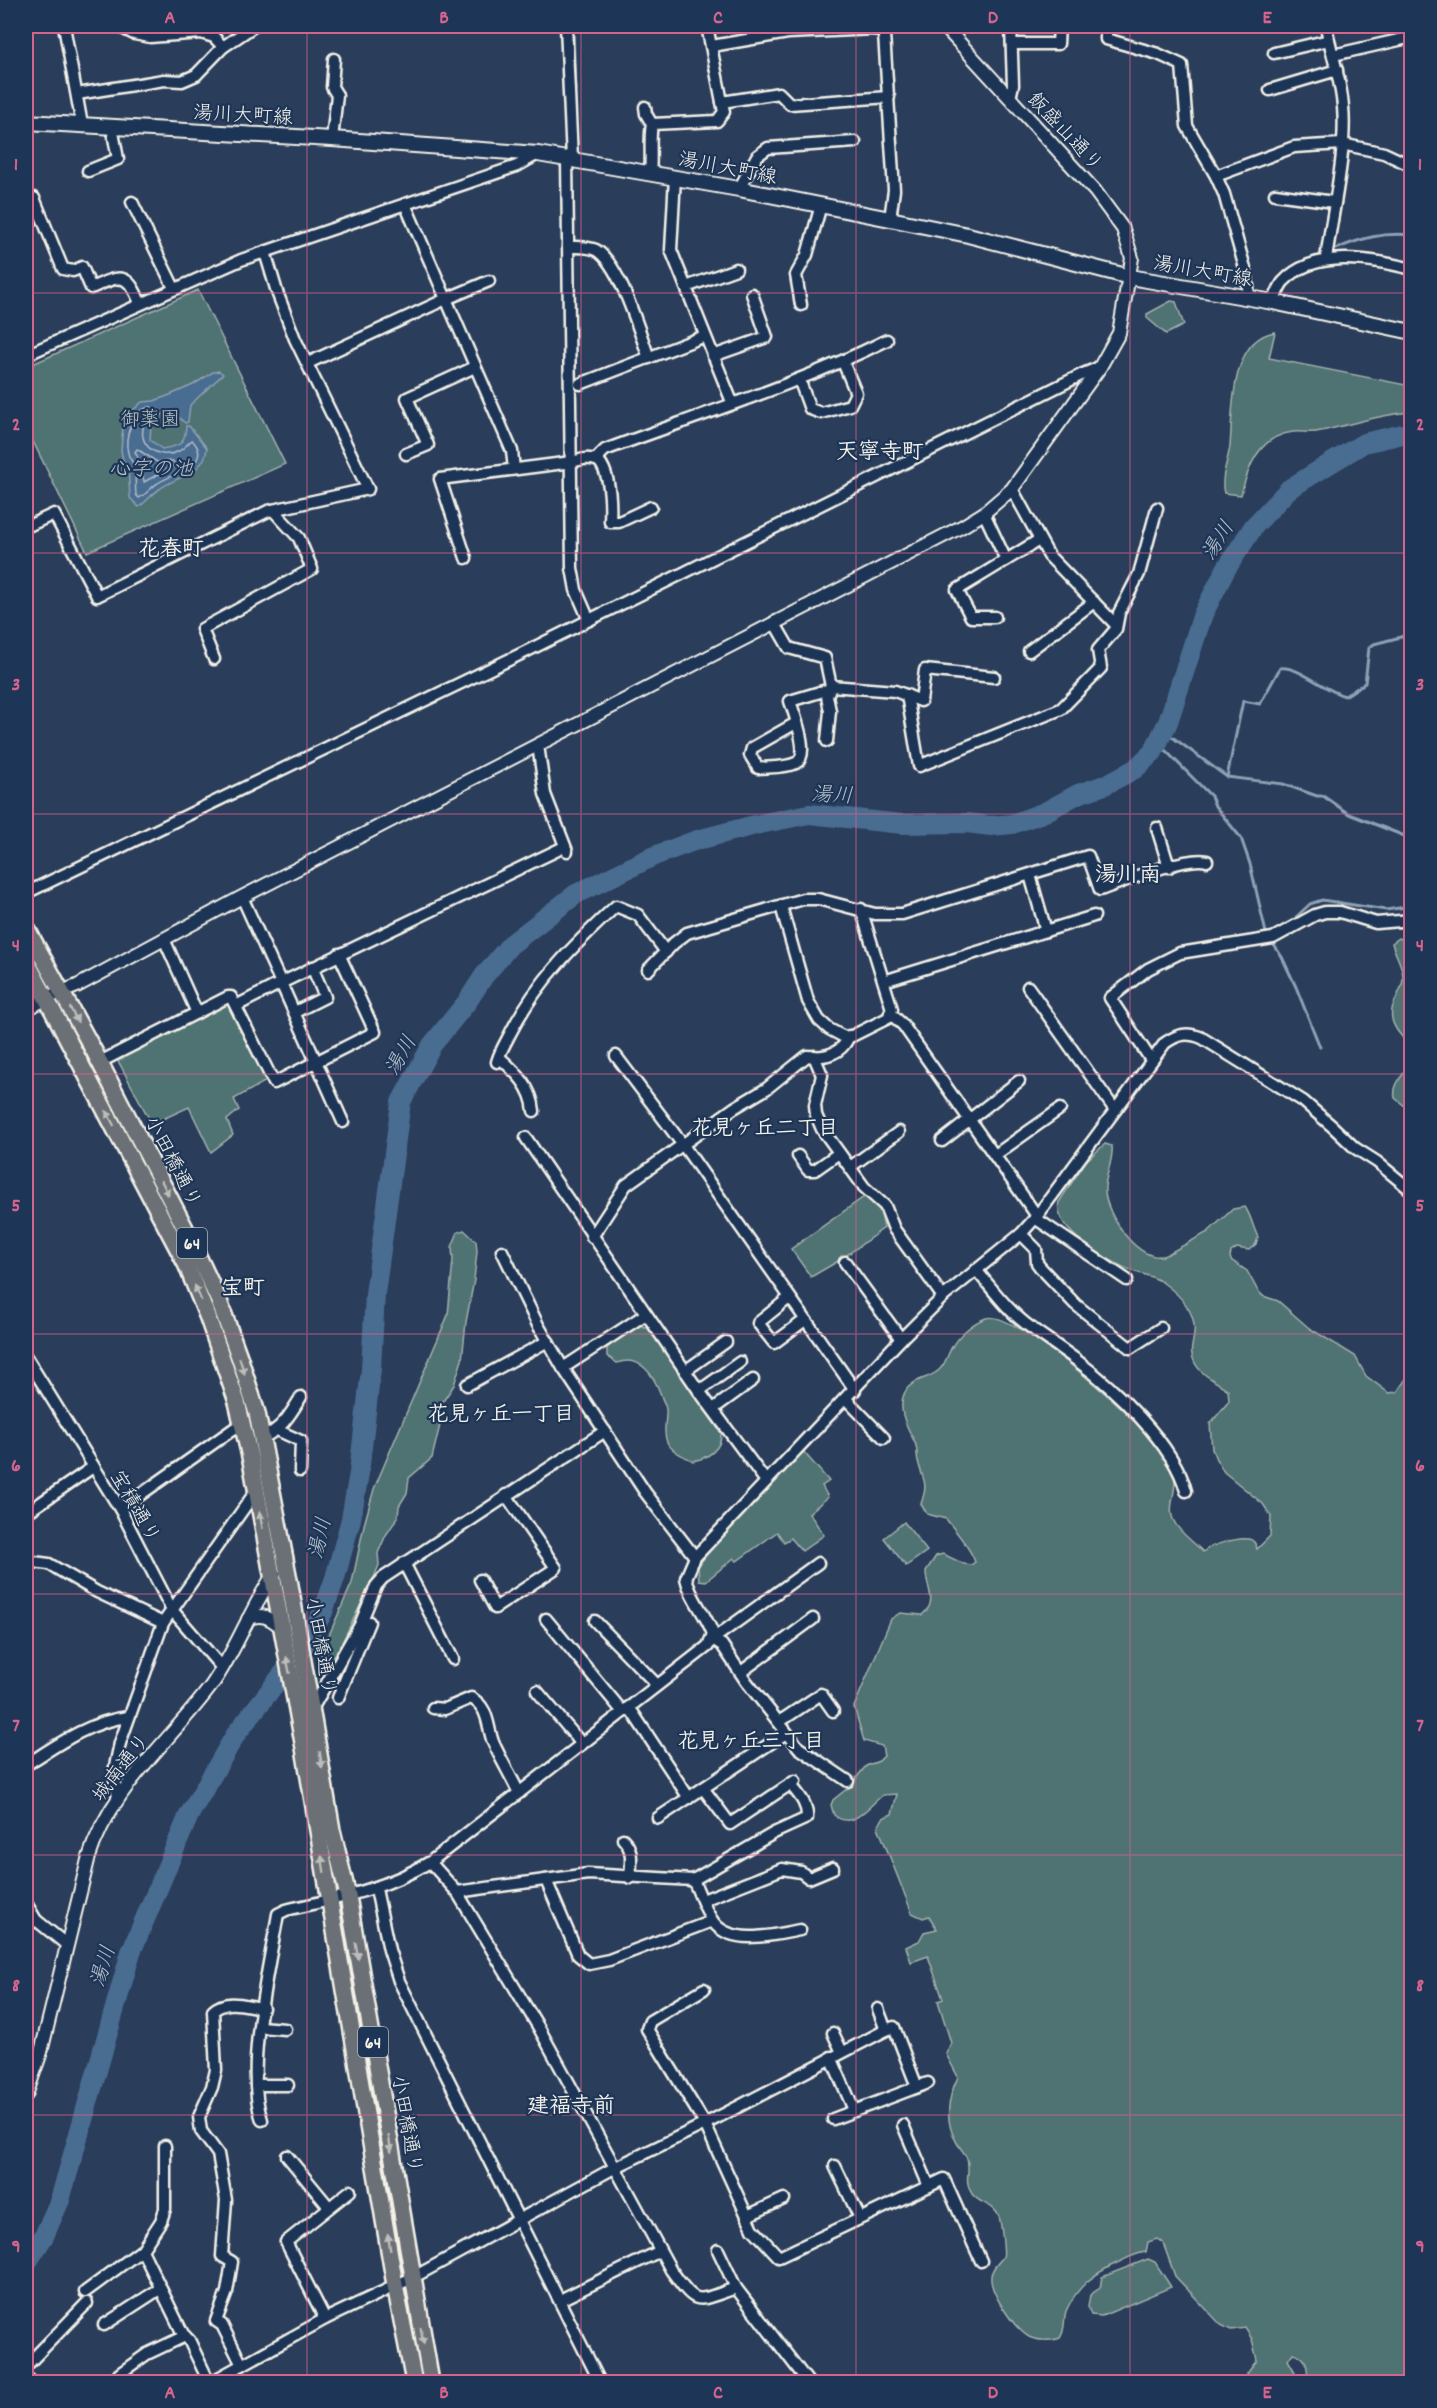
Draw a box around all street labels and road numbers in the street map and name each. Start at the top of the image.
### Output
street label: 飯盛山通り [1019,87,1108,179]
street label: 湯川大町線 [192,100,294,134]
street label: 湯川大町線 [676,147,779,193]
street label: 湯川大町線 [1151,250,1254,295]
street label: 小田橋通り [136,1111,207,1213]
road number: 64 [177,1228,207,1258]
street label: 宝積通り [101,1466,166,1549]
street label: 小田橋通り [297,1595,342,1698]
street label: 城南通り [87,1729,158,1809]
road number: 64 [358,2027,388,2057]
street label: 小田橋通り [383,2073,428,2176]

